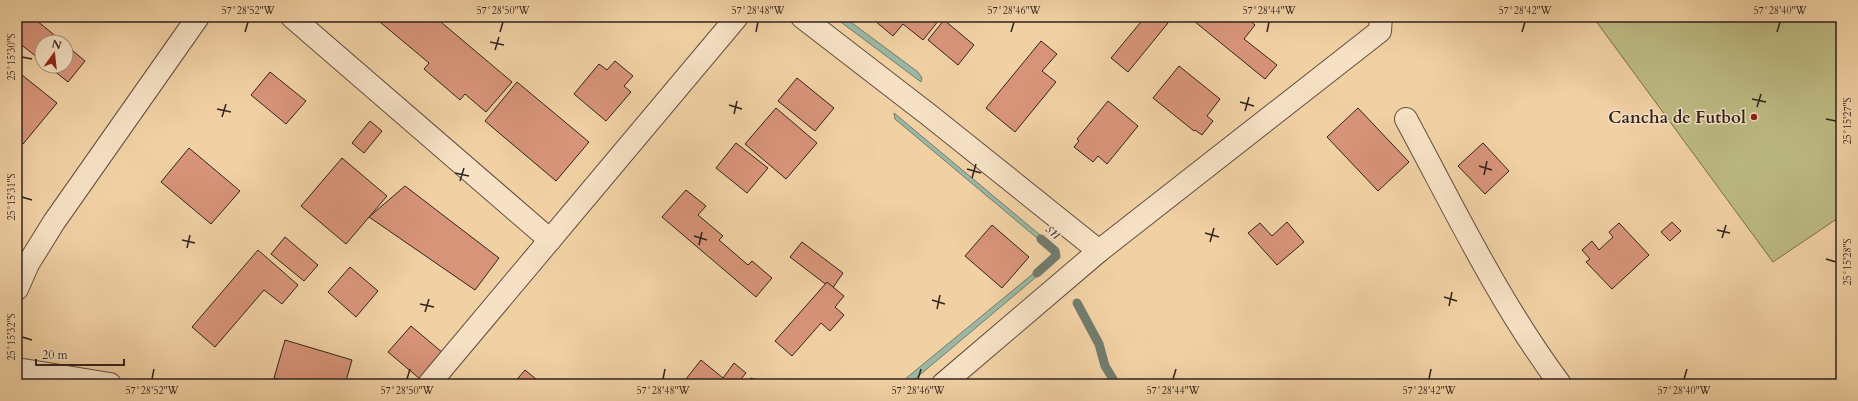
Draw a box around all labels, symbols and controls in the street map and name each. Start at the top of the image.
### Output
text: 57°28'52"W [221,4,276,18]
text: 57°28'50"W [476,4,531,18]
text: 57°28'48"W [731,4,786,18]
text: 57°28'46"W [987,4,1042,18]
text: 57°28'44"W [1242,4,1297,18]
text: 57°28'42"W [1498,4,1553,18]
text: 57°28'40"W [1753,4,1808,18]
text: 25°15'30"S [5,33,19,81]
north arrow [34,34,74,74]
text: N [50,36,63,53]
text: 25°15'27"S [1841,97,1855,145]
place label: Cancha de Futbol [1608,106,1746,129]
marker: Cancha de Futbol [1749,112,1759,122]
text: 25°15'31"S [5,173,19,221]
water label: sn [1040,217,1068,245]
text: 25°15'28"S [1841,238,1855,286]
text: 25°15'32"S [5,313,19,361]
scale bar [36,341,124,367]
text: 20 m [42,347,69,363]
text: 57°28'52"W [125,384,180,398]
text: 57°28'50"W [380,384,435,398]
text: 57°28'48"W [636,384,691,398]
text: 57°28'46"W [891,384,946,398]
text: 57°28'44"W [1146,384,1201,398]
text: 57°28'42"W [1402,384,1457,398]
text: 57°28'40"W [1657,384,1712,398]

